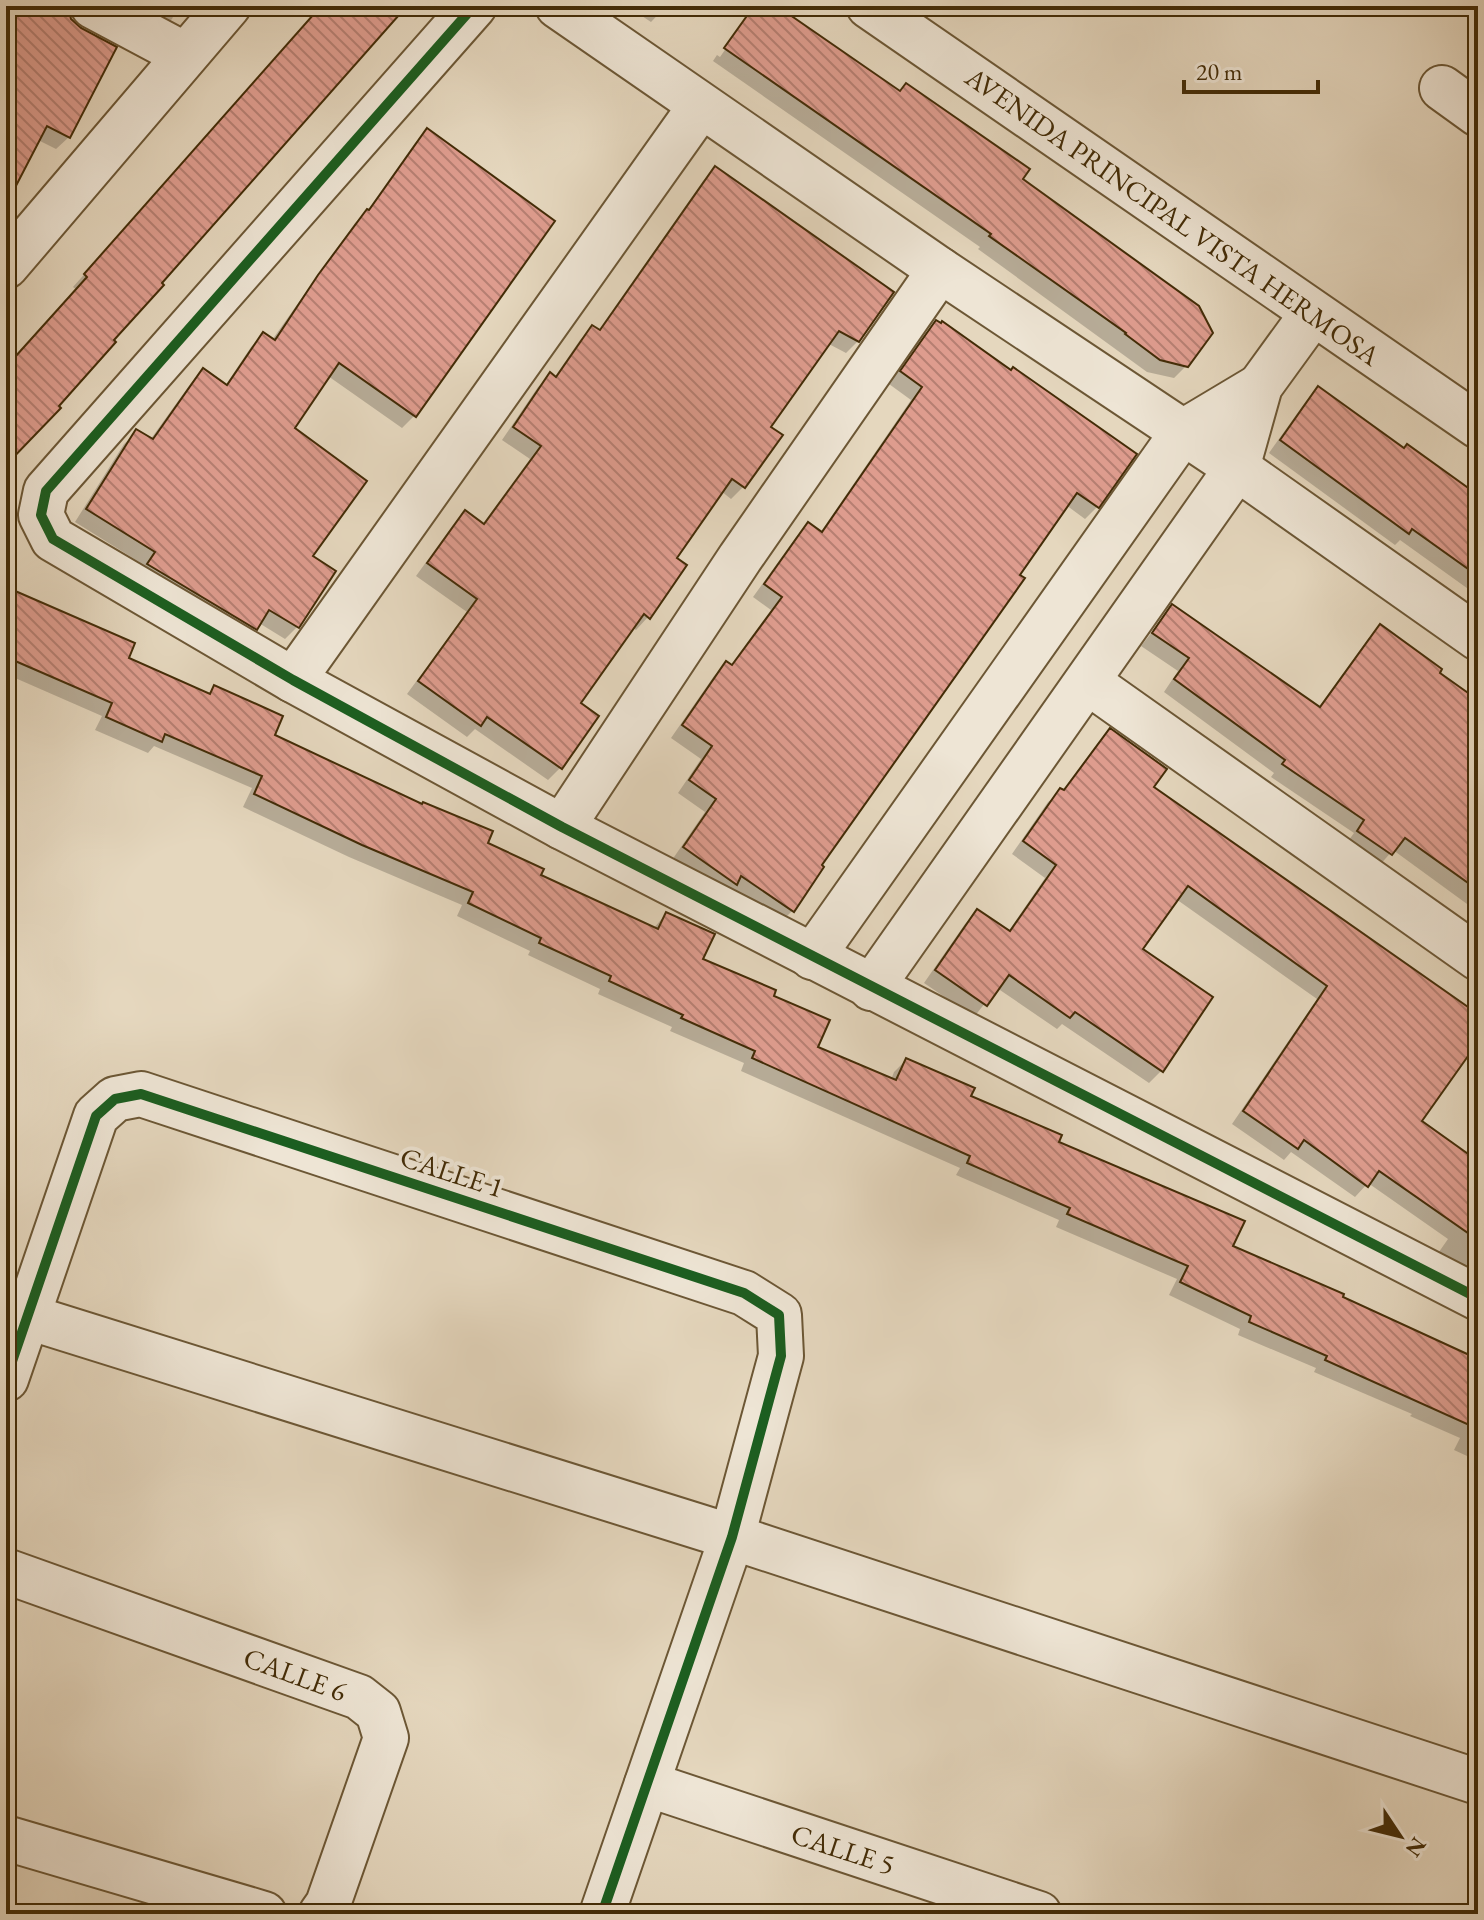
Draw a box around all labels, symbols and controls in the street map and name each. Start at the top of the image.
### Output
scale bar [1184,44,1318,94]
text: 20 m [1196,56,1243,87]
street label: AVENIDA PRINCIPAL VISTA HERMOSA [958,58,1388,374]
street label: CALLE 1 [396,1138,508,1206]
street label: CALLE 6 [239,1639,351,1709]
north arrow [1360,1796,1440,1876]
street label: CALLE 5 [787,1815,899,1883]
text: N [1399,1832,1433,1863]

